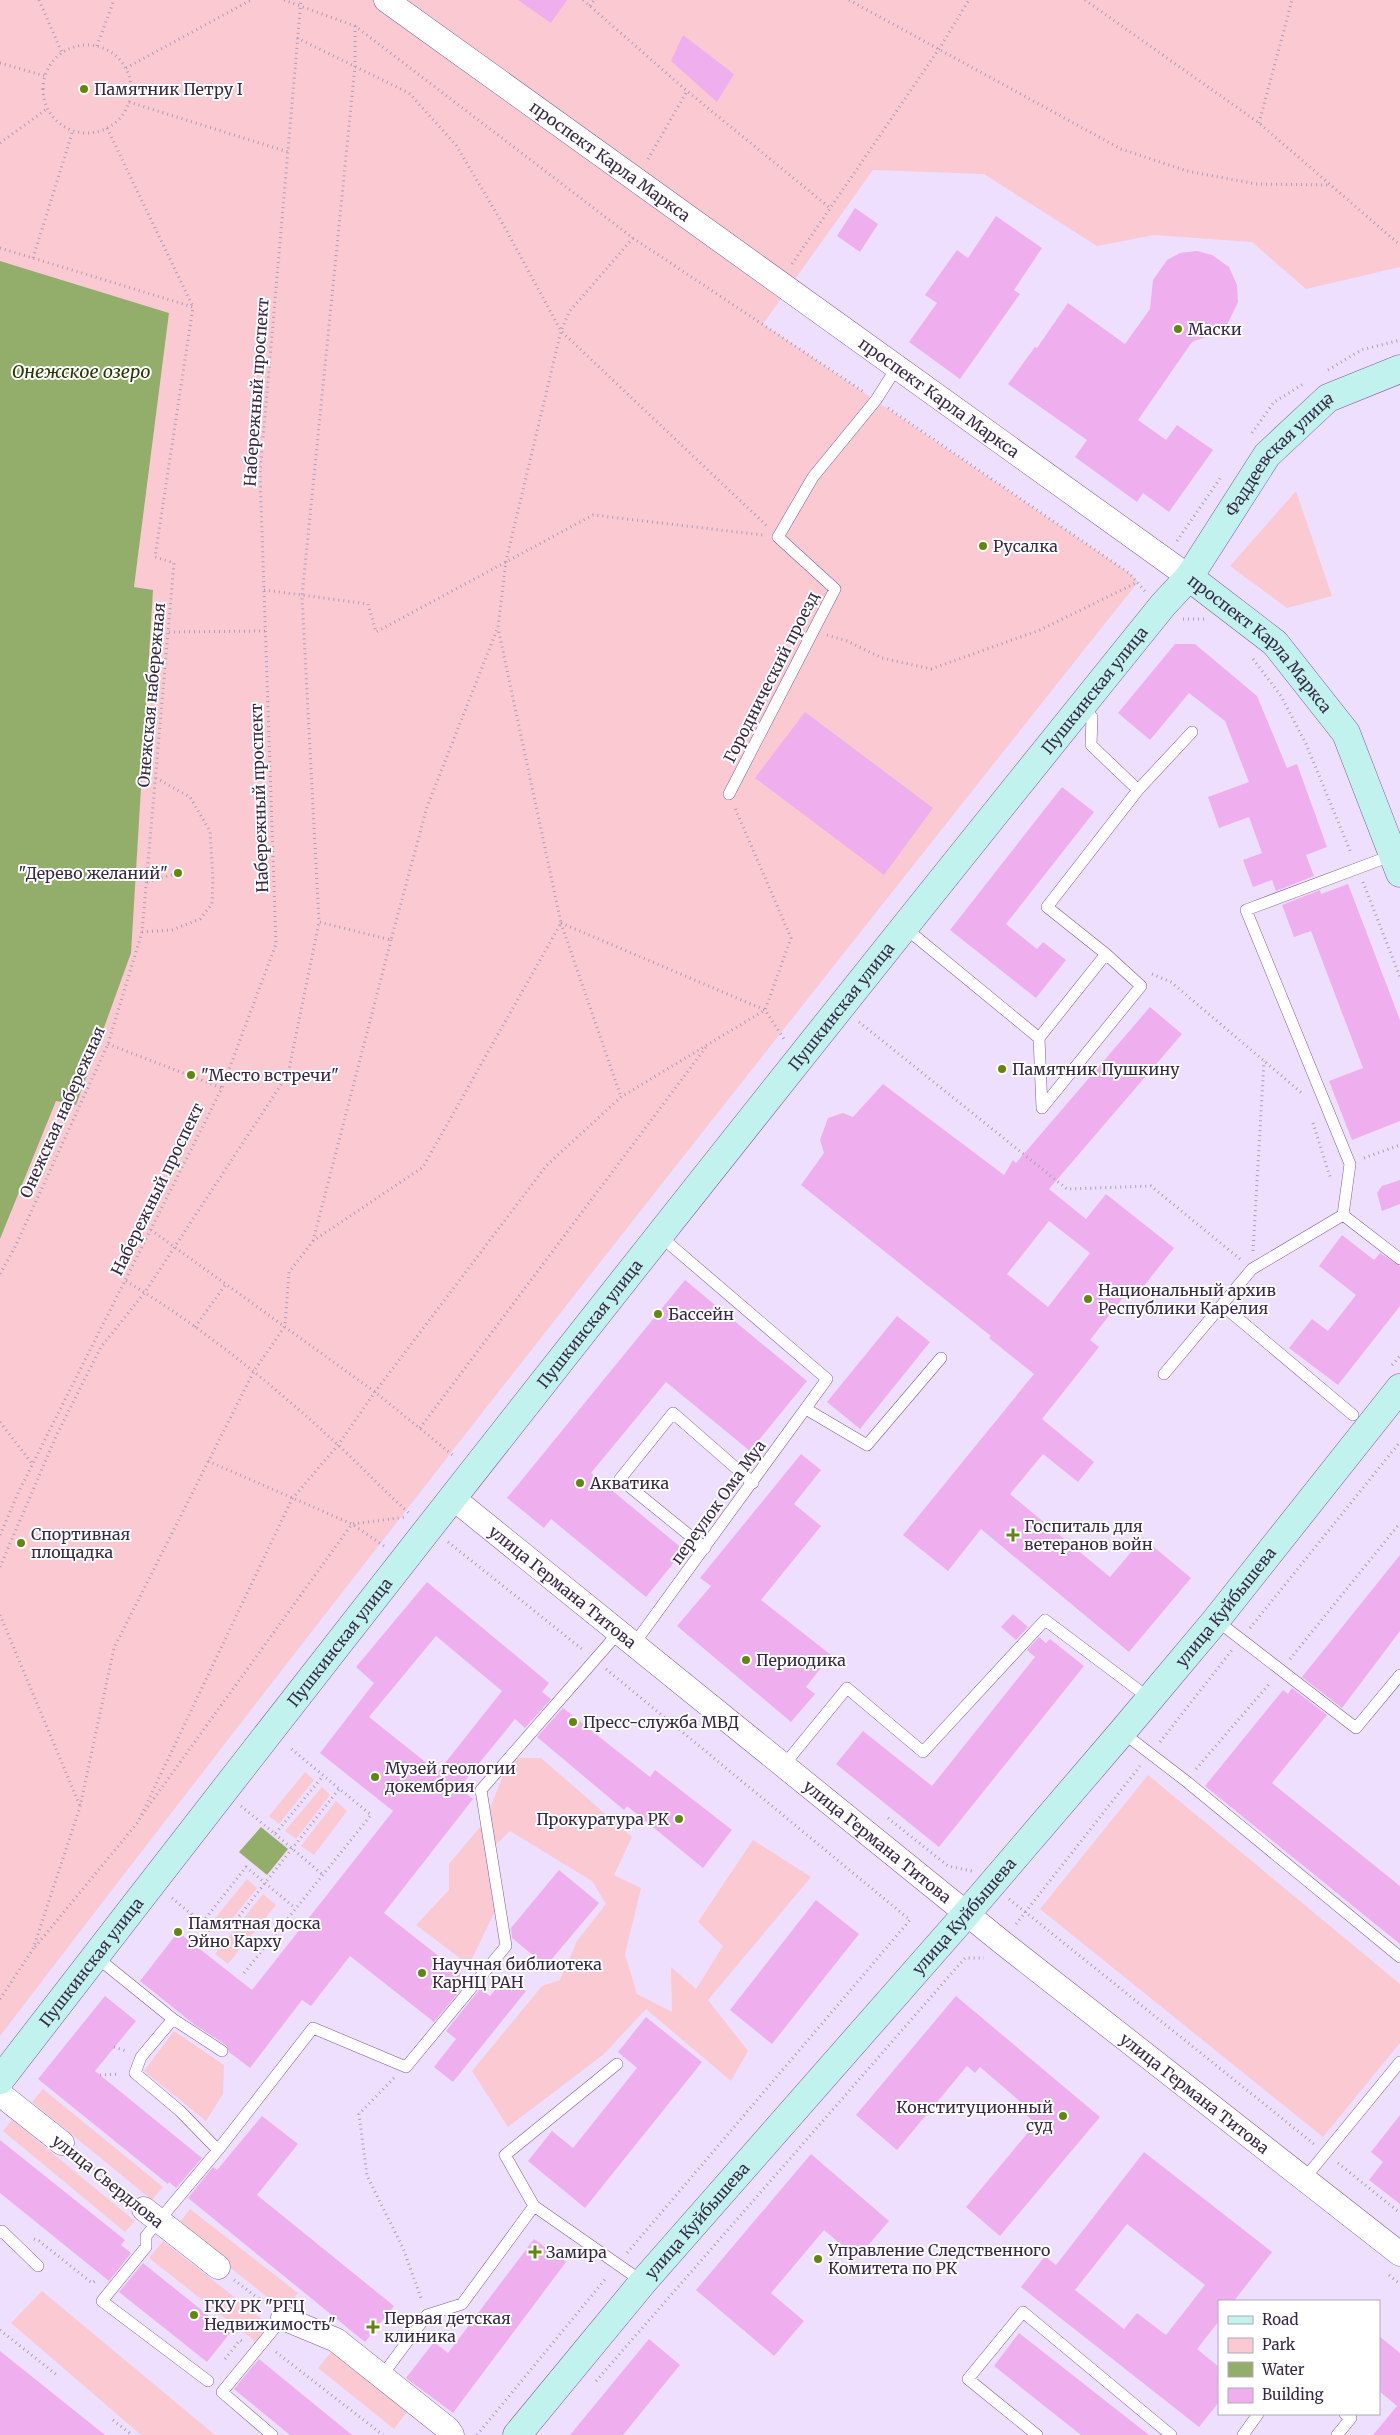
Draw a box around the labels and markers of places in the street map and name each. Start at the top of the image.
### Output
place label: Памятник Петру I [94,79,243,99]
marker: Памятник Петру I [78,83,90,95]
place label: Маски [1188,319,1242,339]
marker: Маски [1172,323,1184,335]
place label: Русалка [993,536,1058,556]
marker: Русалка [977,540,989,552]
place label: "Дерево желаний" [19,863,168,883]
marker: "Дерево желаний" [172,867,184,879]
place label: Памятник Пушкину [1012,1059,1180,1079]
marker: Памятник Пушкину [996,1063,1008,1075]
place label: "Место встречи" [201,1065,339,1085]
marker: "Место встречи" [185,1069,197,1081]
place label: Национальный архив Республики Карелия [1098,1280,1276,1318]
marker: Национальный архив Республики Карелия [1082,1293,1094,1305]
place label: Бассейн [668,1304,734,1324]
marker: Бассейн [652,1308,664,1320]
place label: Акватика [589,1473,669,1493]
marker: Акватика [574,1477,586,1489]
place label: Госпиталь для ветеранов войн [1024,1516,1153,1554]
place label: Спортивная площадка [31,1524,130,1562]
marker: Госпиталь для ветеранов войн [1006,1528,1020,1542]
marker: Спортивная площадка [15,1537,27,1549]
place label: Периодика [756,1650,846,1670]
marker: Периодика [740,1654,752,1666]
place label: Пресс-служба МВД [583,1712,739,1732]
marker: Пресс-служба МВД [567,1716,579,1728]
place label: Музей геологии докембрия [384,1758,516,1796]
marker: Музей геологии докембрия [369,1771,381,1783]
place label: Прокуратура РК [536,1809,670,1829]
marker: Прокуратура РК [673,1813,685,1825]
place label: Памятная доска Эйно Карху [188,1913,321,1951]
marker: Памятная доска Эйно Карху [172,1926,184,1938]
place label: Научная библиотека КарНЦ РАН [432,1954,602,1992]
marker: Научная библиотека КарНЦ РАН [416,1967,428,1979]
place label: Конституционный суд [896,2097,1053,2135]
marker: Конституционный суд [1057,2110,1069,2122]
place label: Управление Следственного Комитета по РК [827,2240,1050,2278]
place label: Замира [546,2242,607,2262]
marker: Замира [528,2245,542,2259]
marker: Управление Следственного Комитета по РК [812,2253,824,2265]
place label: ГКУ РК "РГЦ Недвижимость" [204,2296,336,2334]
place label: Первая детская клиника [384,2308,511,2346]
marker: ГКУ РК "РГЦ Недвижимость" [188,2309,200,2321]
marker: Первая детская клиника [366,2320,380,2334]

